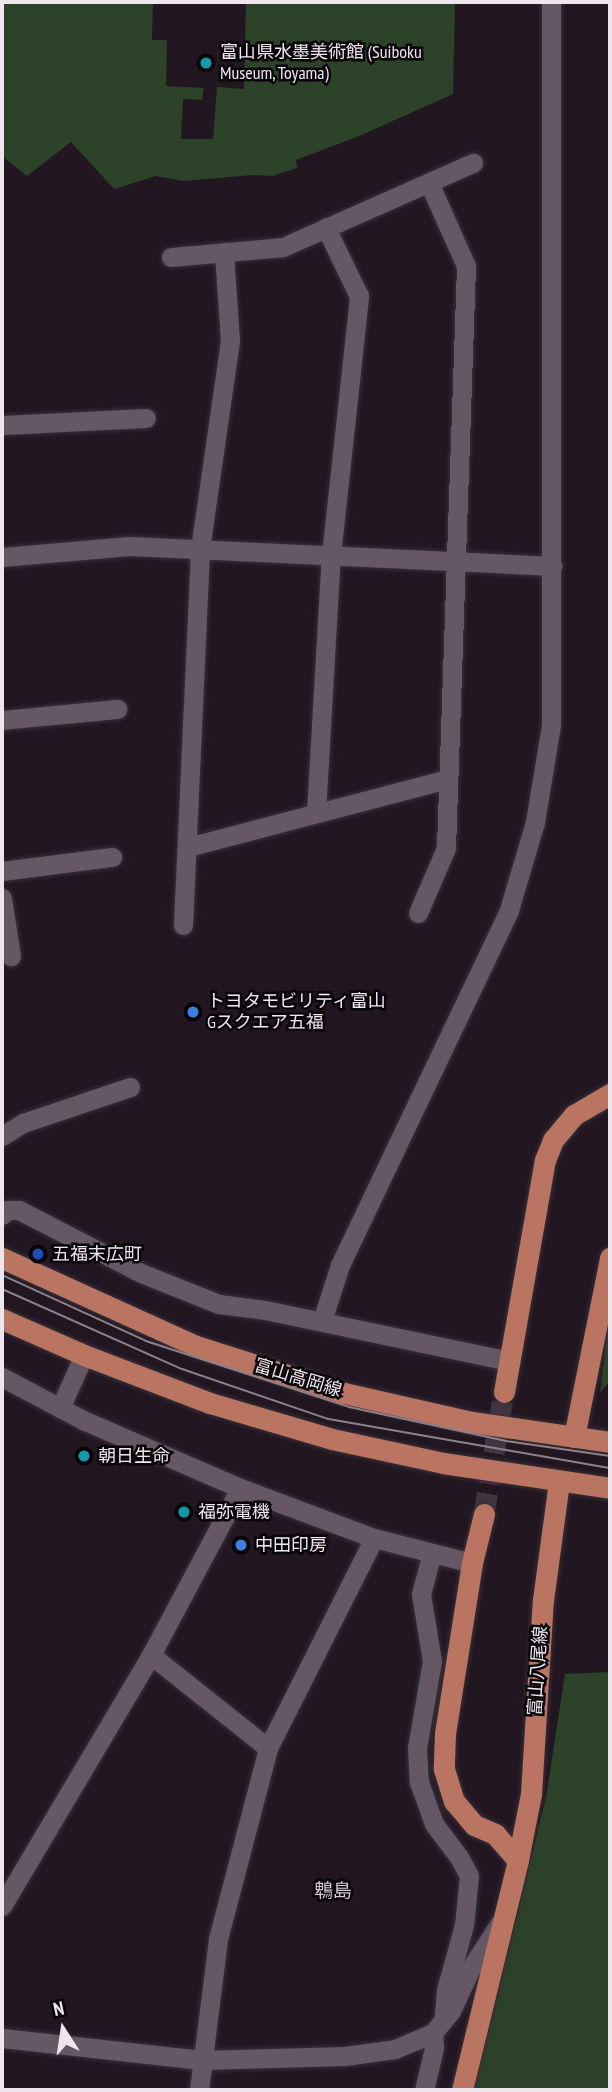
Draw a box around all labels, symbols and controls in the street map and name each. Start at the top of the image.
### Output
place label: 富山県水墨美術館 (Suiboku Museum, Toyama) [220,42,422,84]
marker: 富山県水墨美術館 (Suiboku Museum, Toyama) [198,55,214,71]
place label: トヨタモビリティ富山 Gスクエア五福 [207,991,387,1034]
marker: トヨタモビリティ富山 Gスクエア五福 [185,1004,201,1020]
place label: 五福末広町 [52,1243,142,1265]
marker: 五福末広町 [30,1246,46,1262]
street label: 富山高岡線 [252,1355,344,1401]
place label: 朝日生命 [98,1445,170,1467]
marker: 朝日生命 [76,1448,92,1464]
place label: 福弥電機 [198,1501,270,1523]
marker: 福弥電機 [176,1504,192,1520]
place label: 中田印房 [255,1534,327,1556]
marker: 中田印房 [233,1537,249,1553]
street label: 富山八尾線 [524,1625,552,1717]
district label: 鵯島 [314,1880,352,1902]
north arrow [28,1994,98,2064]
text: N [51,1996,66,2021]

